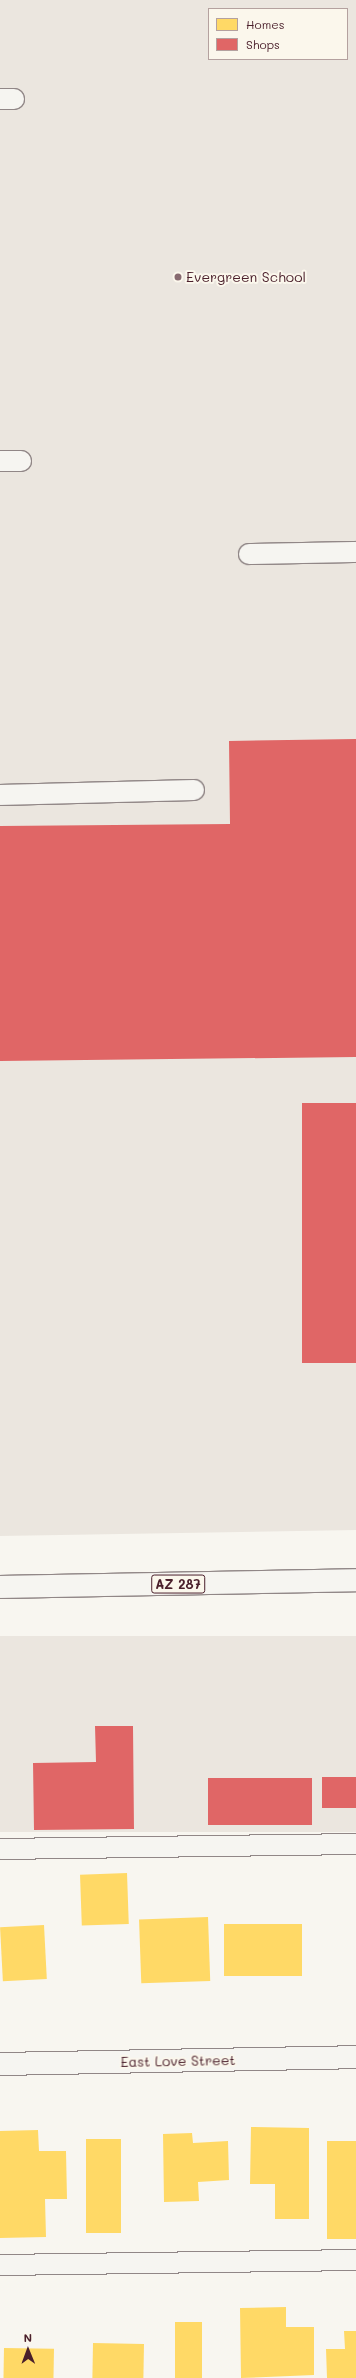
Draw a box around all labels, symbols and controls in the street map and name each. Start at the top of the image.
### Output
legend [208,8,348,60]
text: Homes [246,16,285,32]
text: Shops [246,36,280,52]
place label: Evergreen School [186,269,306,285]
marker: Evergreen School [173,272,183,282]
road number: AZ 287 [151,1573,205,1595]
street label: East Love Street [120,2052,236,2070]
north arrow [8,2330,48,2370]
text: N [23,2330,32,2345]

